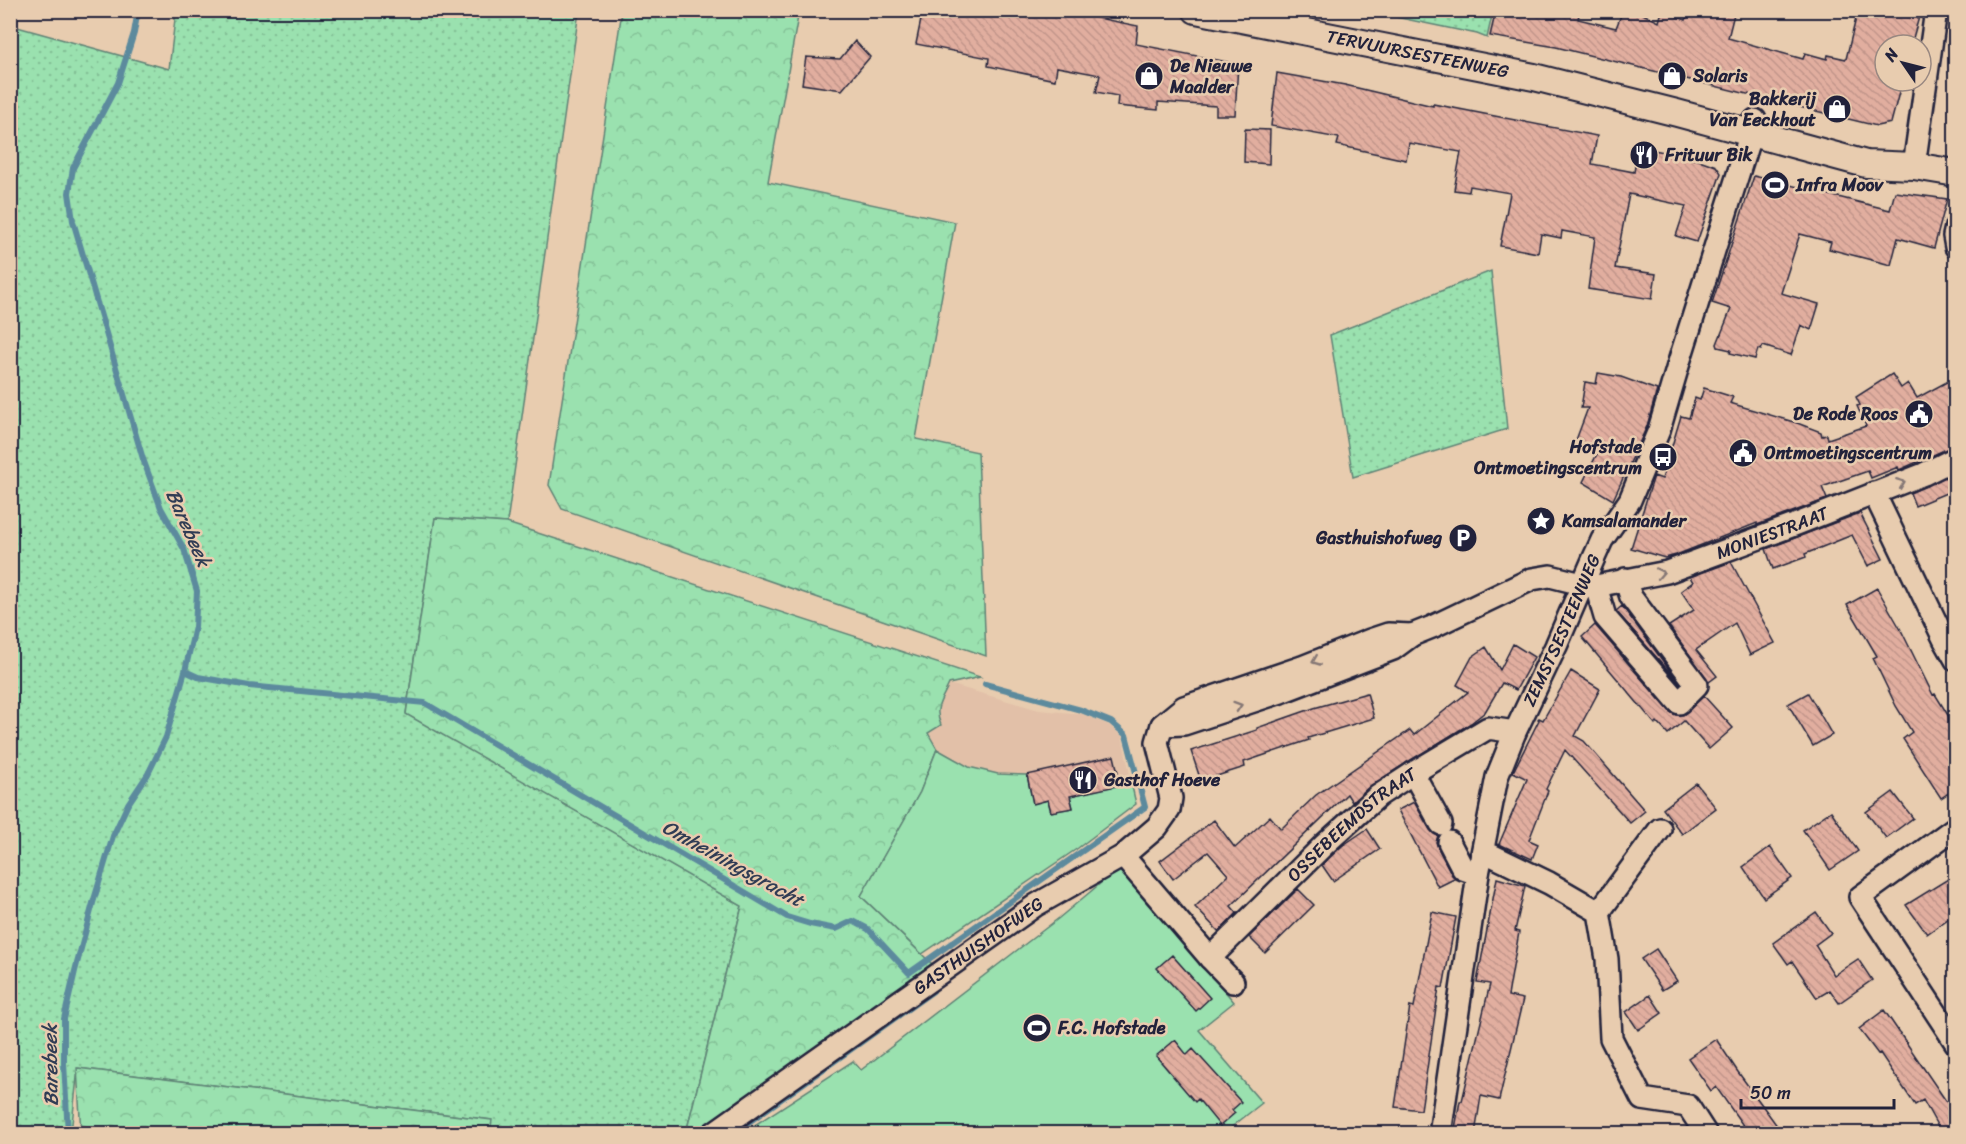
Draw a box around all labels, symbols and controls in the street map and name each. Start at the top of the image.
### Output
street label: TERVUURSESTEENWEG [1324,20,1512,88]
north arrow [1873,33,1933,93]
text: N [1875,41,1907,68]
place label: De Nieuwe Maalder [1169,50,1253,103]
shop icon: De Nieuwe Maalder [1133,60,1165,92]
shop icon: Solaris [1656,60,1688,92]
place label: Solaris [1692,60,1748,92]
place label: Bakkerij Van Eeckhout [1710,83,1817,136]
shop icon: Bakkerij Van Eeckhout [1821,93,1853,125]
restaurant icon: Frituur Bik [1628,139,1660,171]
place label: Frituur Bik [1664,139,1753,171]
sports icon: Infra Moov [1759,169,1791,201]
place label: Infra Moov [1795,169,1884,201]
place label: De Rode Roos [1793,398,1899,430]
public building icon: De Rode Roos [1903,398,1935,430]
place label: Hofstade Ontmoetingscentrum [1474,431,1642,484]
public building icon: Ontmoetingscentrum [1727,437,1759,469]
place label: Ontmoetingscentrum [1764,437,1932,469]
bus stop icon: Hofstade Ontmoetingscentrum [1647,441,1679,473]
one-way arrow [1896,477,1906,490]
water label: Barebeek [156,483,222,574]
street label: MONIESTRAAT [1711,497,1834,569]
place icon: Kamsalamander [1525,505,1557,537]
place label: Kamsalamander [1561,505,1688,537]
place label: Gasthuishofweg [1315,522,1442,554]
parking icon: Gasthuishofweg [1447,522,1479,554]
street label: ZEMSTSESTEENWEG [1513,548,1610,712]
one-way arrow [1655,567,1665,580]
one-way arrow [1311,654,1322,666]
one-way arrow [1232,701,1243,714]
street label: OSSEBEEMDSTRAAT [1279,758,1424,890]
restaurant icon: Gasthof Hoeve [1067,764,1099,796]
place label: Gasthof Hoeve [1103,764,1221,796]
water label: Omheiningsgracht [655,810,812,918]
street label: GASTHUISHOFWEG [906,888,1049,1003]
sports icon: F.C. Hofstade [1021,1012,1053,1044]
place label: F.C. Hofstade [1057,1012,1166,1044]
water label: Barebeek [32,1022,69,1106]
scale bar [1741,1072,1894,1110]
text: 50 m [1750,1077,1791,1109]

